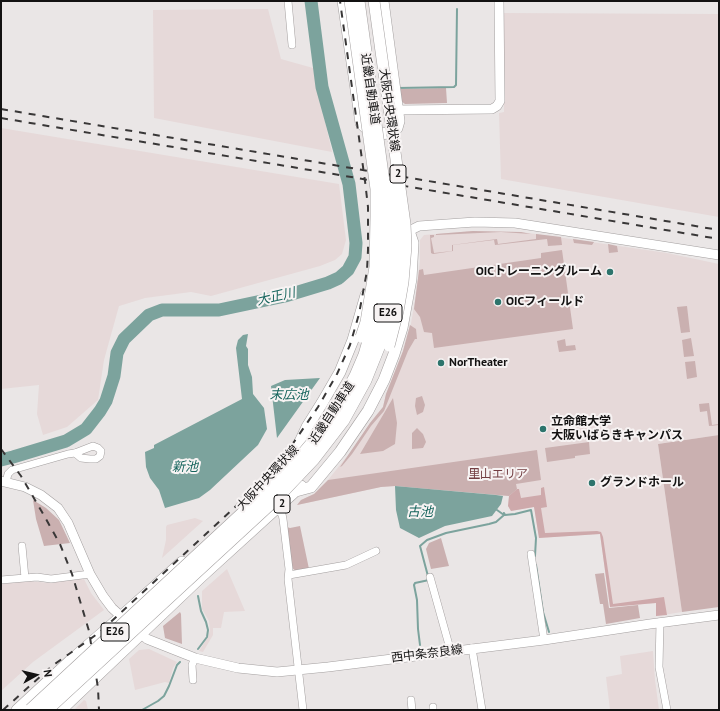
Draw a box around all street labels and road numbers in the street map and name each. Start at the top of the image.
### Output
street label: 近畿自動車道 [358,52,382,126]
street label: 大阪中央環状線 [376,67,402,153]
road number: 2 [390,165,406,183]
road number: E26 [374,304,402,322]
street label: 近畿自動車道 [306,379,358,447]
street label: 大阪中央環状線 [234,442,302,514]
road number: 2 [274,495,290,513]
road number: E26 [101,623,129,641]
street label: 西中条奈良線 [390,642,464,666]

